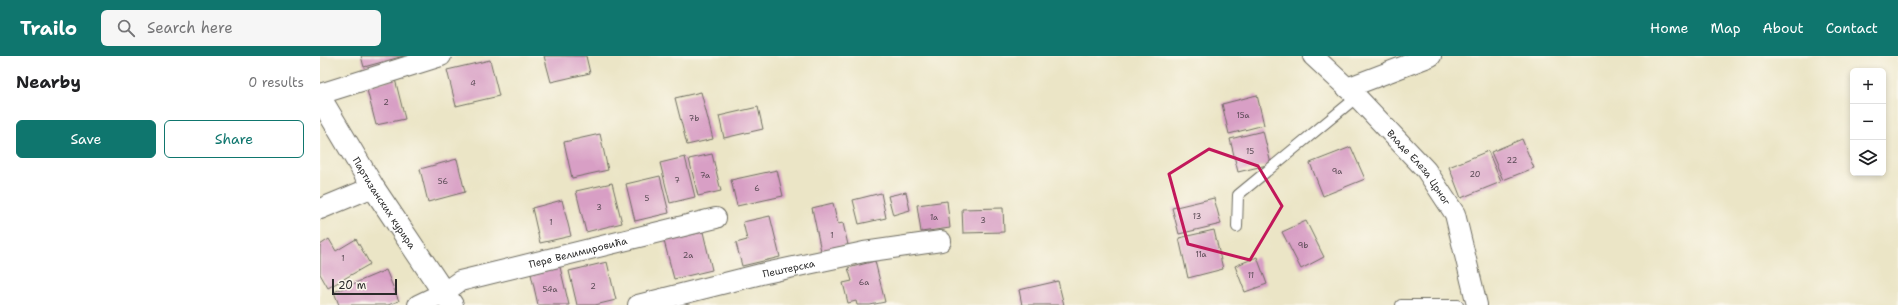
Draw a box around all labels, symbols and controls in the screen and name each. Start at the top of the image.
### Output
search box [101,10,381,46]
text: Trailo [20,16,77,41]
icon: search [115,17,137,39]
text: Search here [147,18,233,38]
text: Home [1650,19,1689,37]
text: Map [1711,19,1741,37]
text: About [1763,19,1804,37]
text: Contact [1826,19,1878,37]
map controls [1850,68,1886,176]
button: + [1850,68,1886,104]
text: Nearby [16,71,81,93]
text: 0 results [248,74,304,91]
house number: 4 [470,78,476,89]
house number: 2 [383,97,389,108]
button: − [1850,104,1886,140]
house number: 15a [1236,110,1250,121]
house number: 7b [689,113,699,124]
button: Save [16,120,156,158]
button: Share [164,120,304,158]
street label: Владе Елеза Црног [1384,127,1454,208]
button: layers [1850,140,1886,176]
house number: 15 [1246,146,1254,157]
street label: Партизанских курира [350,155,419,252]
house number: 22 [1507,155,1518,166]
house number: 9a [1332,166,1342,177]
house number: 20 [1470,169,1480,180]
house number: 7a [700,170,710,181]
house number: 7 [674,175,680,186]
house number: 56 [438,176,449,187]
house number: 6 [754,183,760,194]
house number: 5 [645,193,650,204]
house number: 3 [596,202,602,213]
house number: 13 [1193,211,1201,222]
house number: 1a [930,212,938,223]
house number: 3 [980,215,986,226]
house number: 1 [549,217,553,228]
house number: 1 [830,230,834,241]
street label: Пере Велимировића [528,234,629,271]
house number: 9b [1298,240,1308,251]
house number: 11a [1195,249,1207,260]
house number: 2a [683,250,693,261]
house number: 1 [341,253,345,264]
street label: Пештерска [761,257,817,281]
house number: 11 [1248,270,1254,281]
scale bar [332,277,397,296]
house number: 6a [859,277,869,288]
text: 20 m [338,278,366,293]
house number: 2 [590,281,596,292]
house number: 54a [542,284,558,295]

